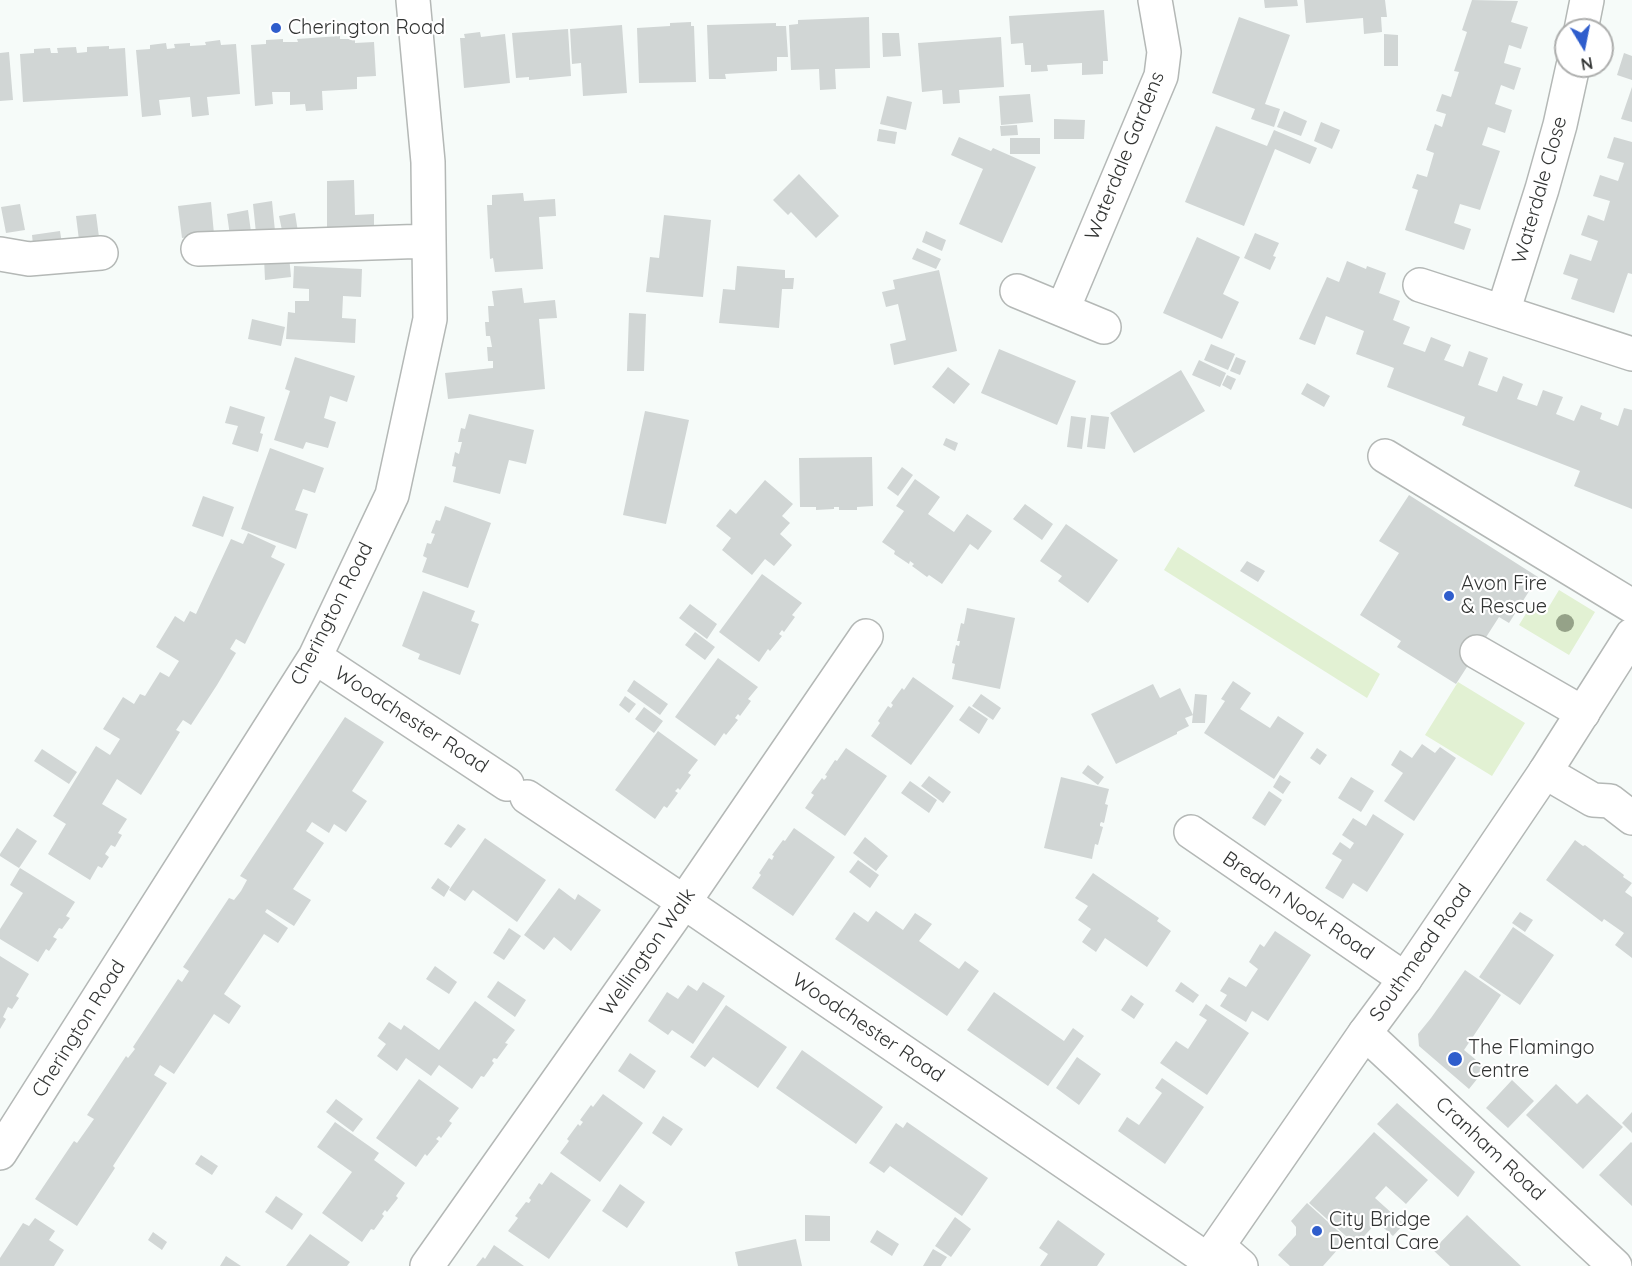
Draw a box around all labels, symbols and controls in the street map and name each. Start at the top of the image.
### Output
place label: Cherington Road [288,16,445,40]
north arrow [1554,18,1614,78]
marker: Cherington Road [269,21,283,35]
text: N [1579,53,1594,75]
street label: Waterdale Gardens [1080,68,1170,244]
street label: Waterdale Close [1507,114,1573,266]
street label: Cherington Road [286,539,378,689]
place label: Avon Fire & Rescue [1461,572,1547,619]
marker: Avon Fire & Rescue [1442,589,1456,603]
street label: Woodchester Road [330,661,492,779]
street label: Bredon Nook Road [1218,846,1378,966]
street label: Southmead Road [1365,880,1477,1026]
street label: Wellington Walk [595,884,701,1020]
street label: Cherington Road [27,956,131,1102]
street label: Woodchester Road [787,968,949,1088]
place label: The Flamingo Centre [1468,1036,1594,1083]
marker: The Flamingo Centre [1446,1050,1464,1068]
street label: Cranham Road [1430,1092,1550,1206]
place label: City Bridge Dental Care [1329,1208,1439,1255]
marker: City Bridge Dental Care [1310,1224,1324,1238]

